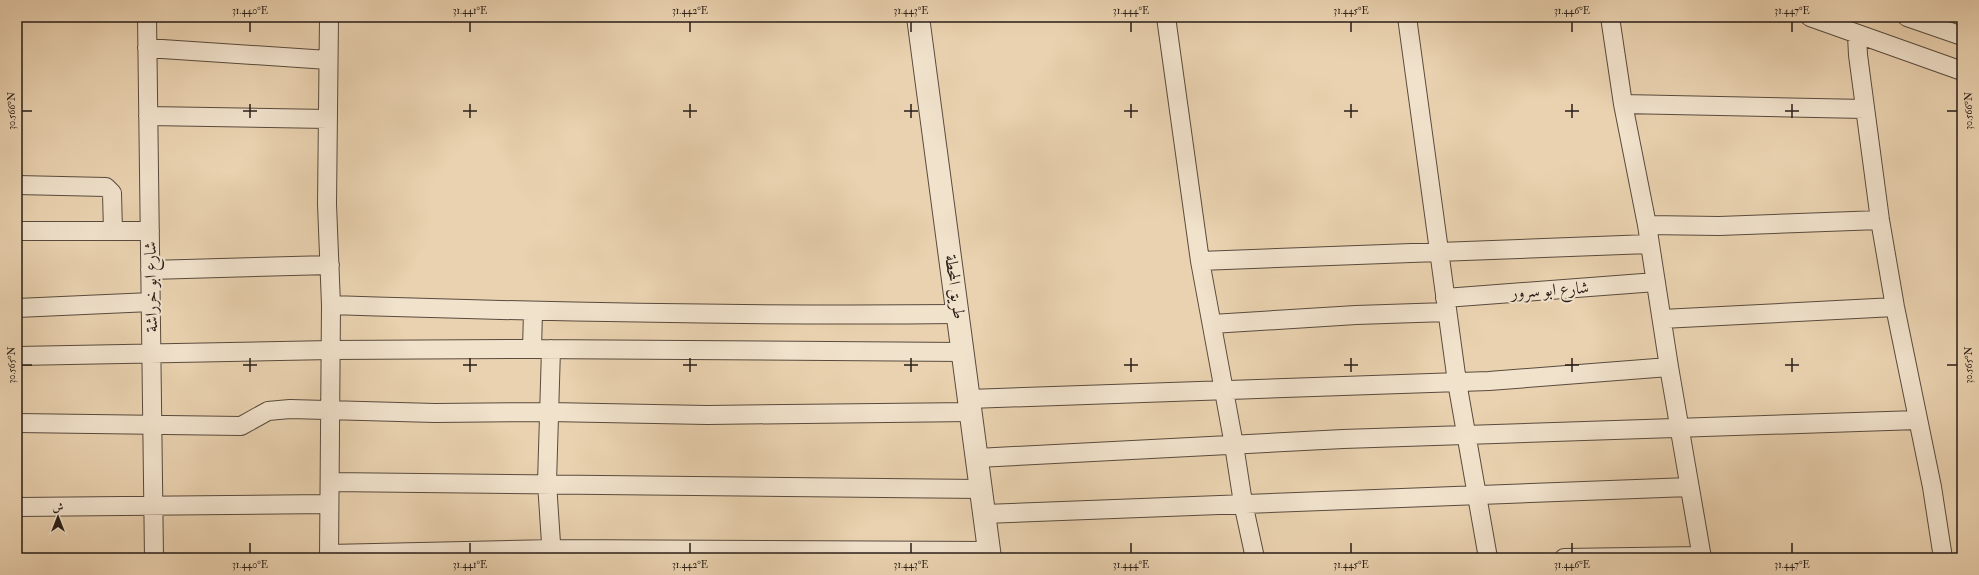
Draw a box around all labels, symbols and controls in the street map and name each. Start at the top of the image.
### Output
text: 31.440°E [232,5,268,17]
text: 31.441°E [453,5,487,17]
text: 31.442°E [672,5,708,17]
text: 31.443°E [894,5,928,17]
text: 31.444°E [1113,5,1149,17]
text: 31.445°E [1333,5,1369,17]
text: 31.446°E [1554,5,1590,17]
text: 31.447°E [1774,5,1810,17]
text: 30.566°N [6,92,18,130]
text: 30.566°N [1963,92,1975,130]
street label: شارع ابو خرراشة [140,241,165,333]
street label: طريق المحطة [940,253,970,321]
street label: شارع ابو سرور [1508,277,1590,306]
text: 30.565°N [6,346,18,384]
text: 30.565°N [1963,346,1975,384]
north arrow [38,497,78,537]
text: ش [53,501,64,514]
text: 31.440°E [232,559,268,571]
text: 31.441°E [453,559,487,571]
text: 31.442°E [672,559,708,571]
text: 31.443°E [894,559,928,571]
text: 31.444°E [1113,559,1149,571]
text: 31.445°E [1333,559,1369,571]
text: 31.446°E [1554,559,1590,571]
text: 31.447°E [1774,559,1810,571]

